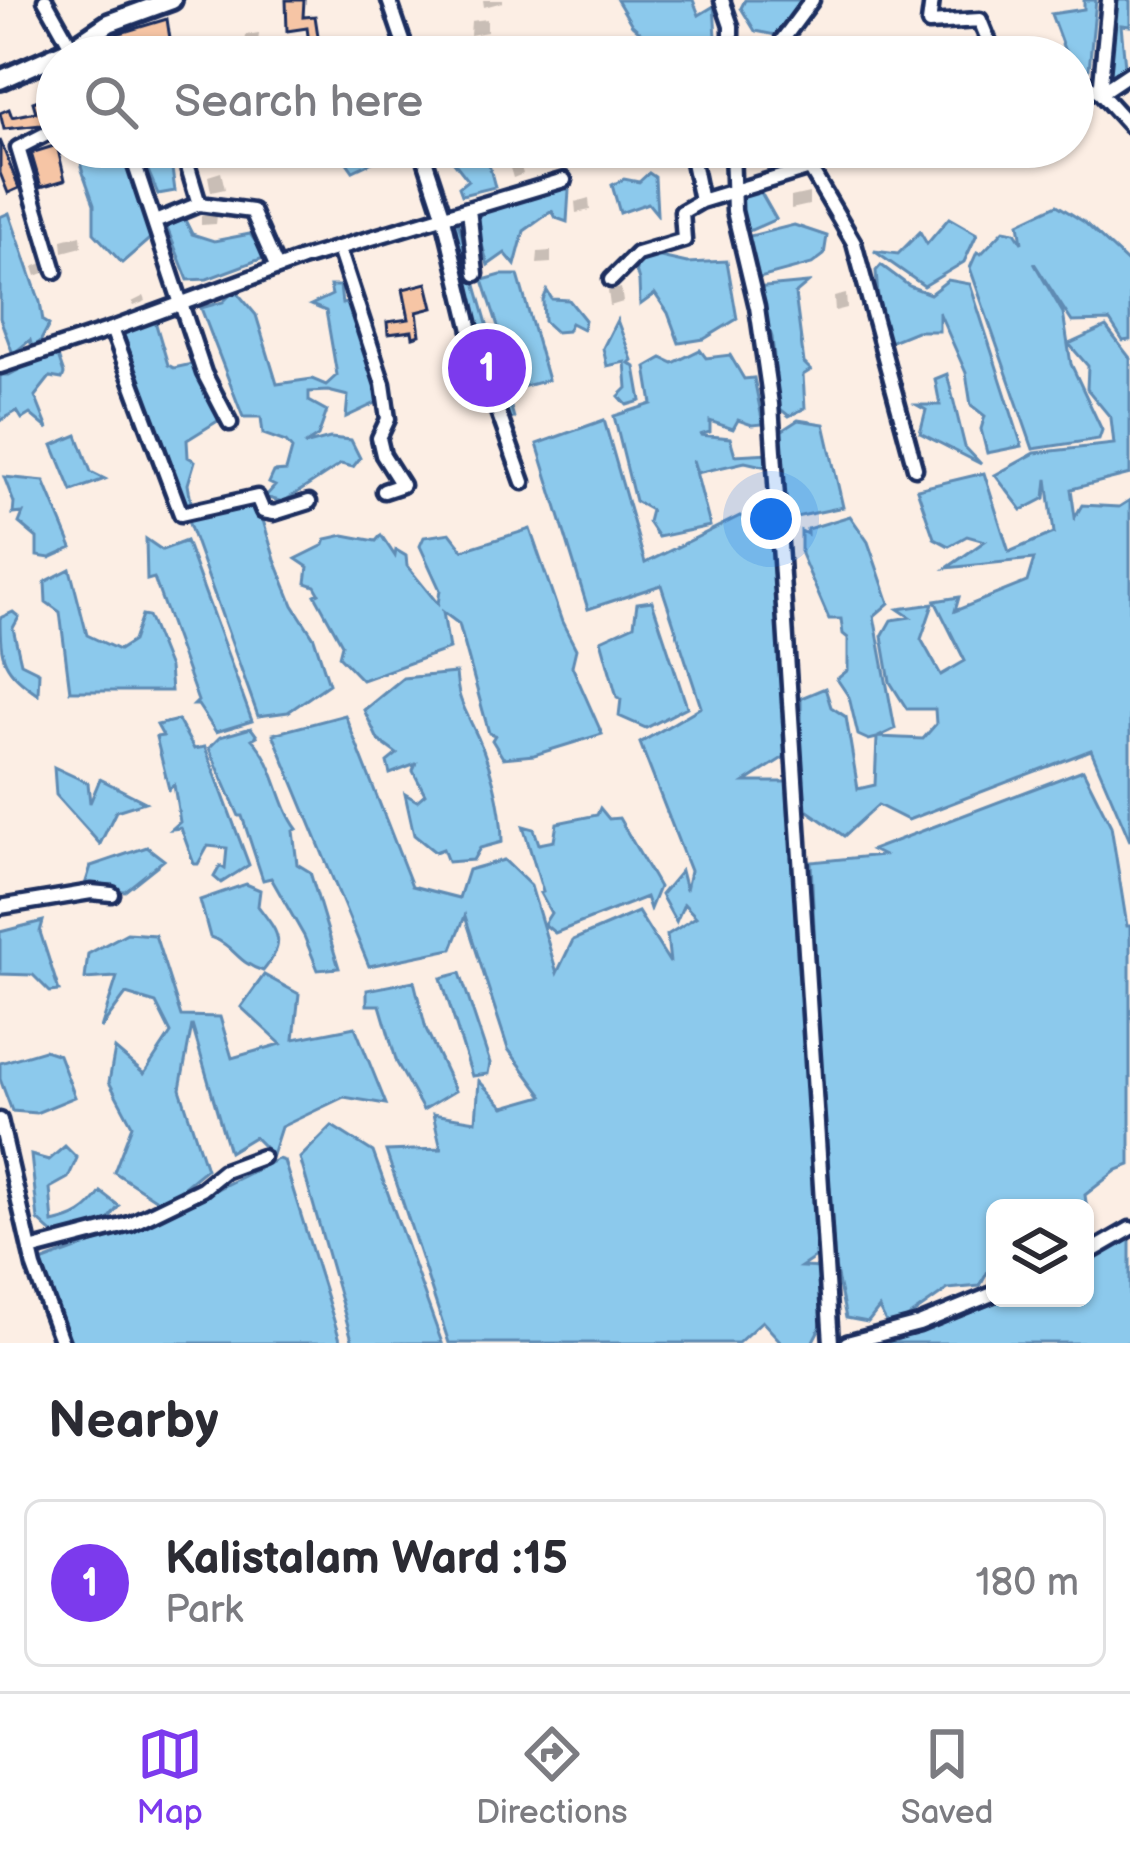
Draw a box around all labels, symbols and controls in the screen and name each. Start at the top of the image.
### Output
search box [36,36,1094,168]
icon: search [78,69,144,135]
text: Search here [174,75,423,130]
pin: 1 [448,323,526,413]
your location [741,489,801,549]
map controls [986,1199,1094,1307]
button: layers [986,1199,1094,1307]
text: Nearby [48,1391,219,1452]
text: Kalistalam Ward :15 [165,1532,568,1587]
text: 1 [82,1560,98,1607]
text: 180 m [975,1560,1079,1607]
text: Park [165,1587,243,1634]
tab: Map [137,1721,203,1833]
tab: Directions [476,1721,628,1833]
tab: Saved [901,1721,993,1833]

